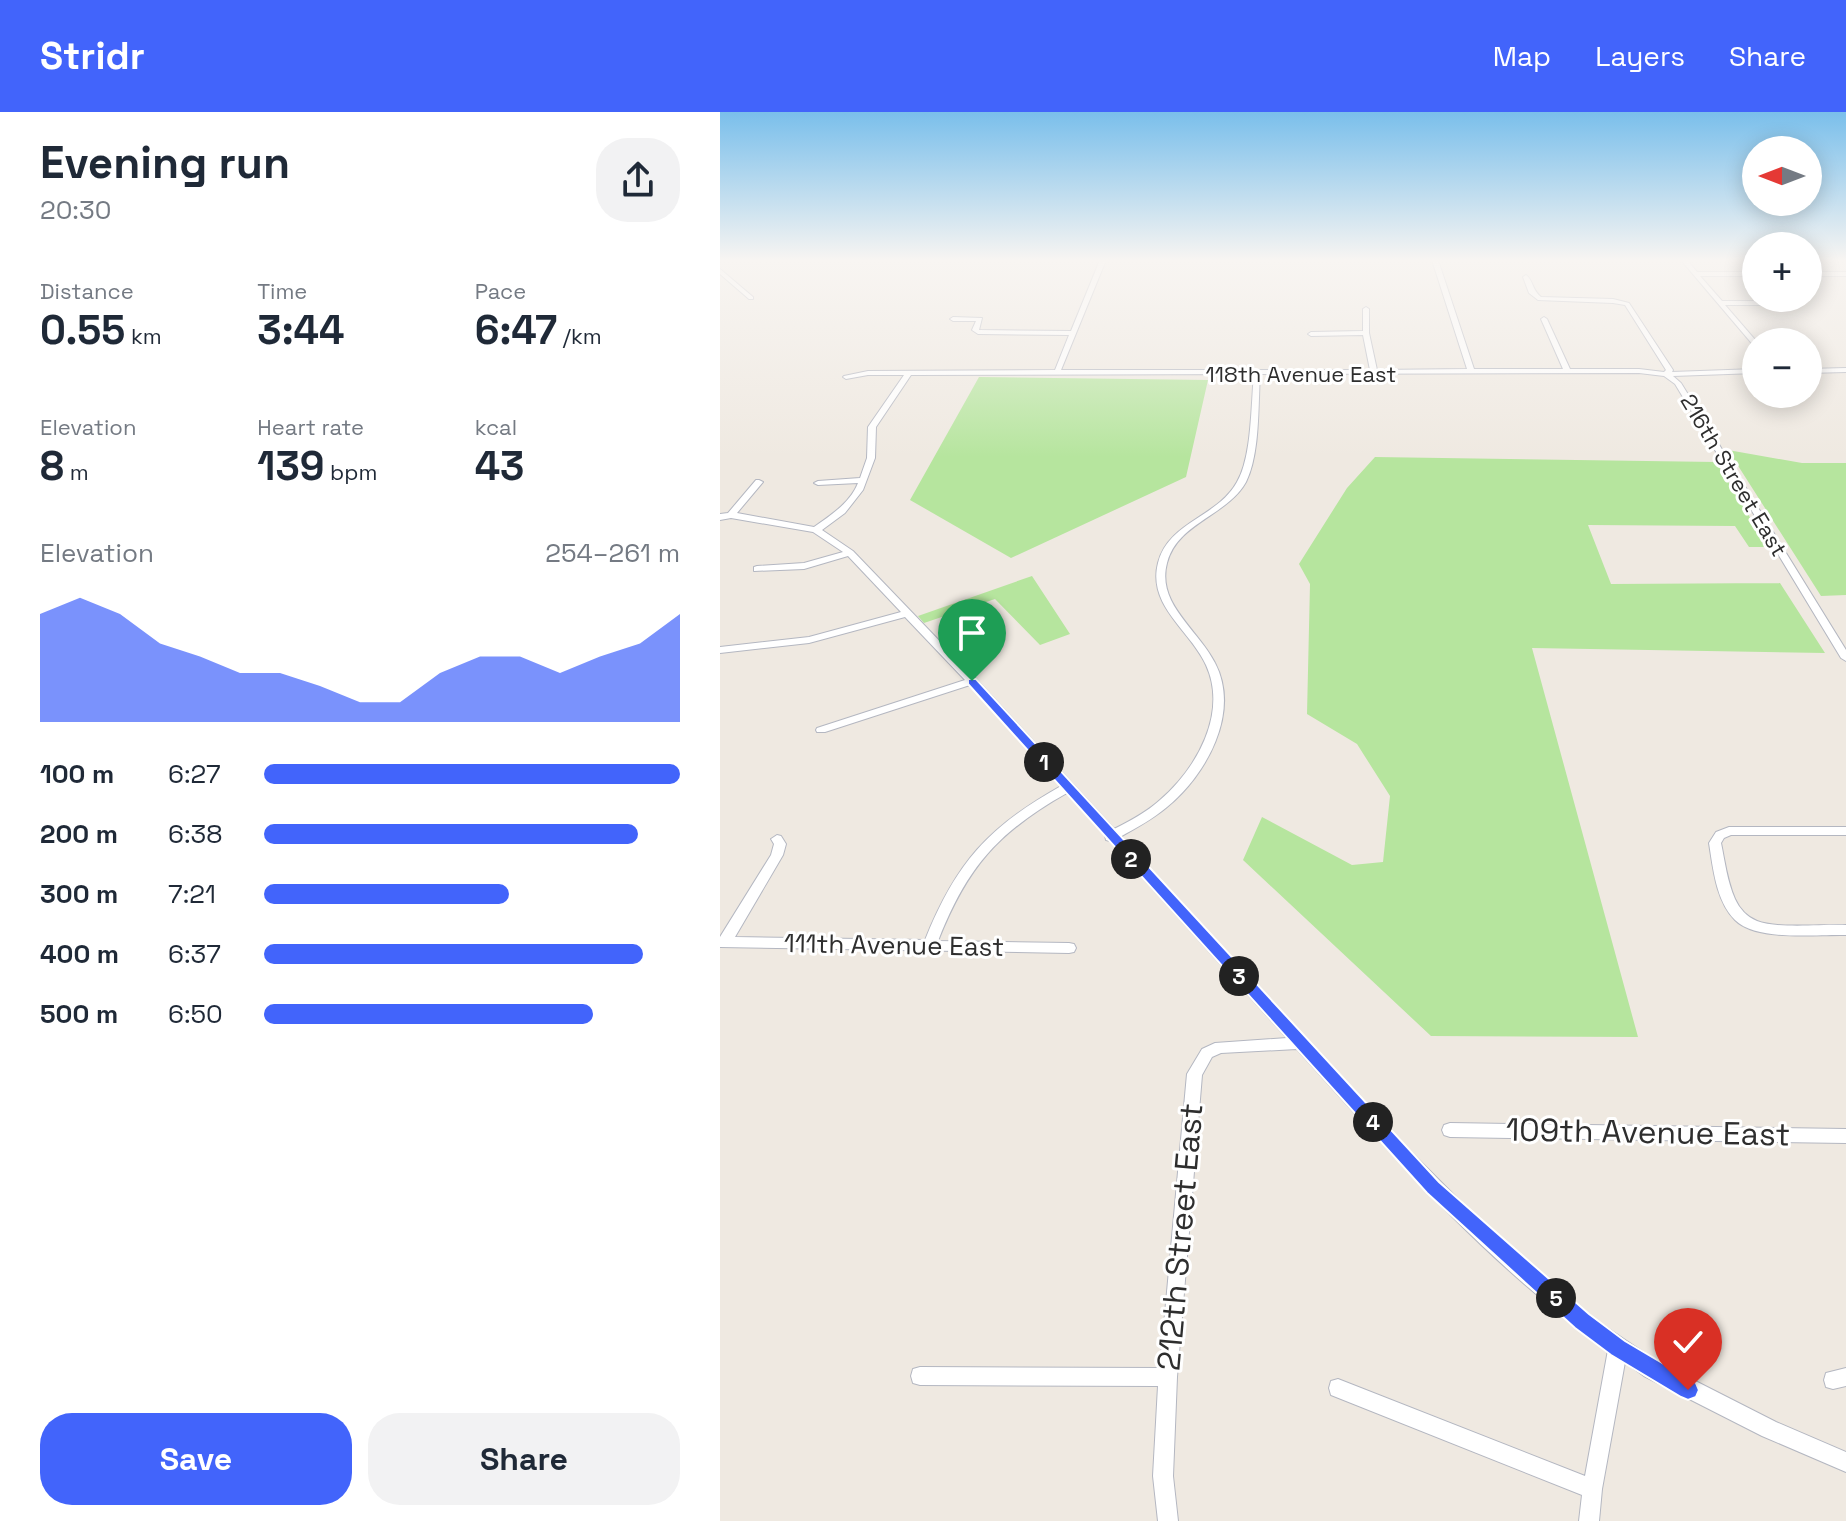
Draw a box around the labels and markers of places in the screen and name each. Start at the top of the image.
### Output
pin [938,599,1006,681]
pin: 1 [1024,742,1064,782]
pin: 2 [1111,839,1151,879]
pin: 3 [1219,956,1259,996]
pin: 4 [1353,1102,1393,1142]
pin: 5 [1536,1278,1576,1318]
pin [1654,1308,1722,1390]

